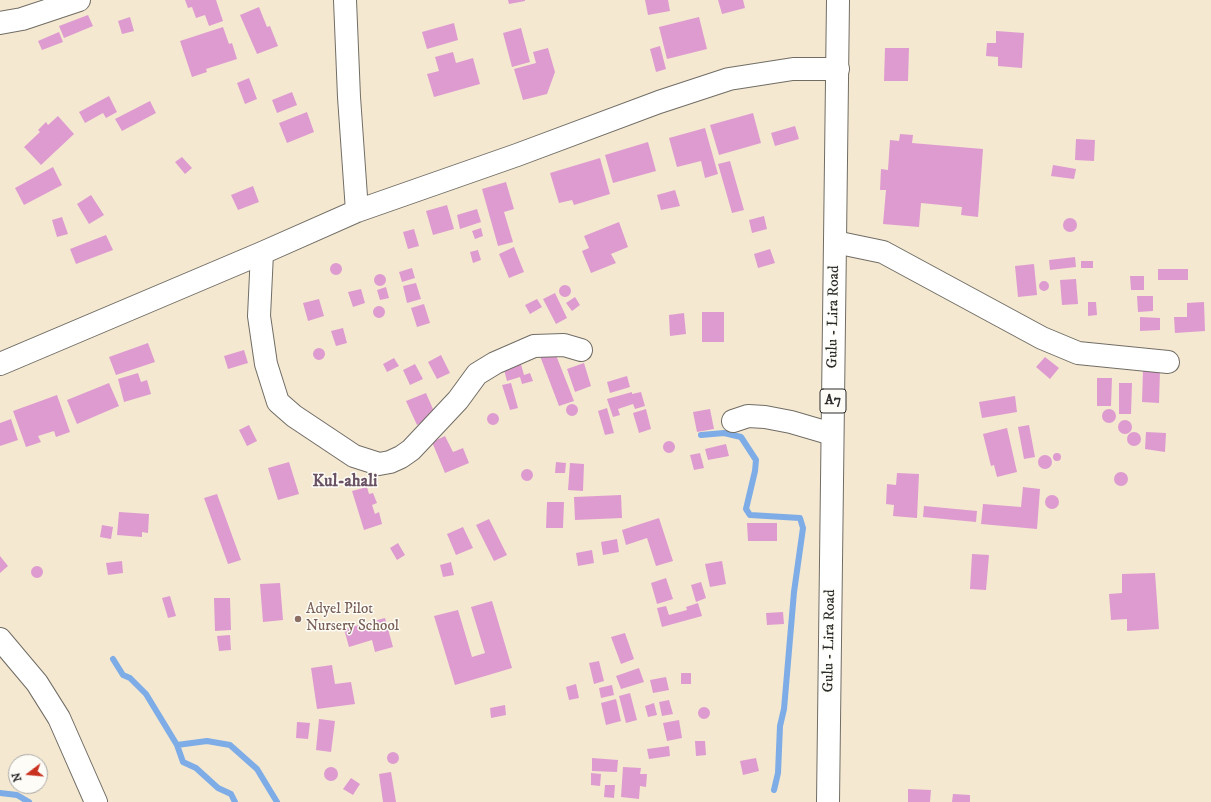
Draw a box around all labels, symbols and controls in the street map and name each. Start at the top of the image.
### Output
street label: Gulu - Lira Road [824,265,844,369]
road number: A7 [820,389,846,413]
district label: Kul-ahali [313,472,377,492]
street label: Gulu - Lira Road [820,589,840,693]
place label: Adyel Pilot Nursery School [306,601,399,636]
marker: Adyel Pilot Nursery School [293,614,303,624]
north arrow [8,754,48,794]
text: N [9,771,25,783]

